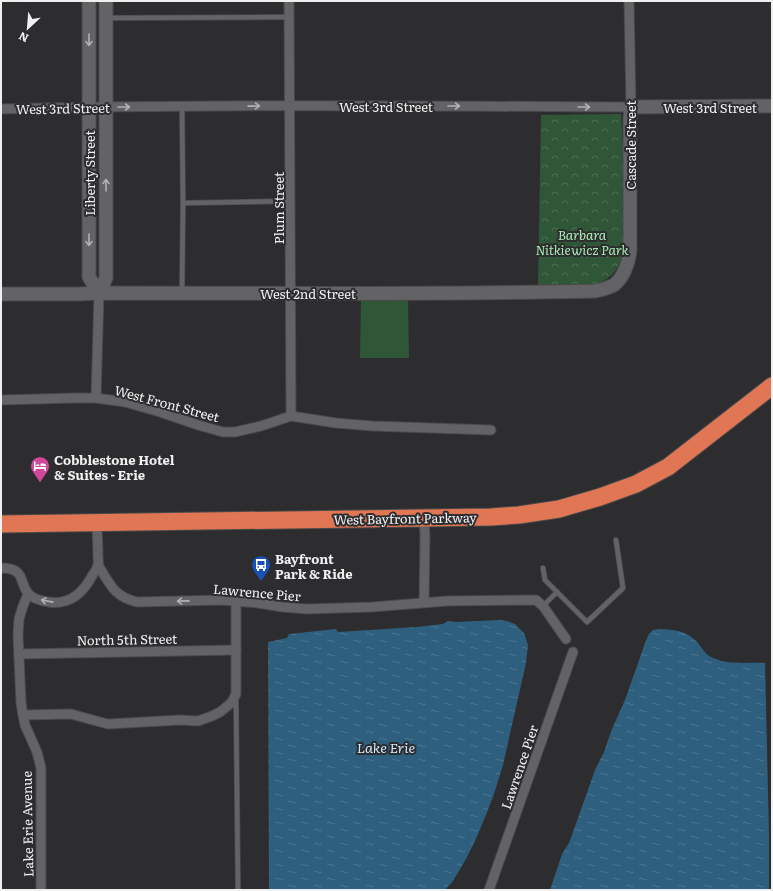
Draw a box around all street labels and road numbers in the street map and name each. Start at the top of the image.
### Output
street label: West 3rd Street [339,97,434,116]
street label: West 3rd Street [16,98,111,118]
street label: West 3rd Street [663,98,758,117]
street label: Cascade Street [621,100,640,190]
street label: Liberty Street [80,130,99,216]
street label: Plum Street [269,171,288,244]
street label: West 2nd Street [260,284,357,303]
street label: West Front Street [113,380,222,426]
street label: West Bayfront Parkway [333,507,477,529]
street label: Lawrence Pier [212,579,302,605]
street label: North 5th Street [77,629,178,649]
street label: Lawrence Pier [496,722,543,812]
street label: Lake Erie Avenue [17,771,37,877]

